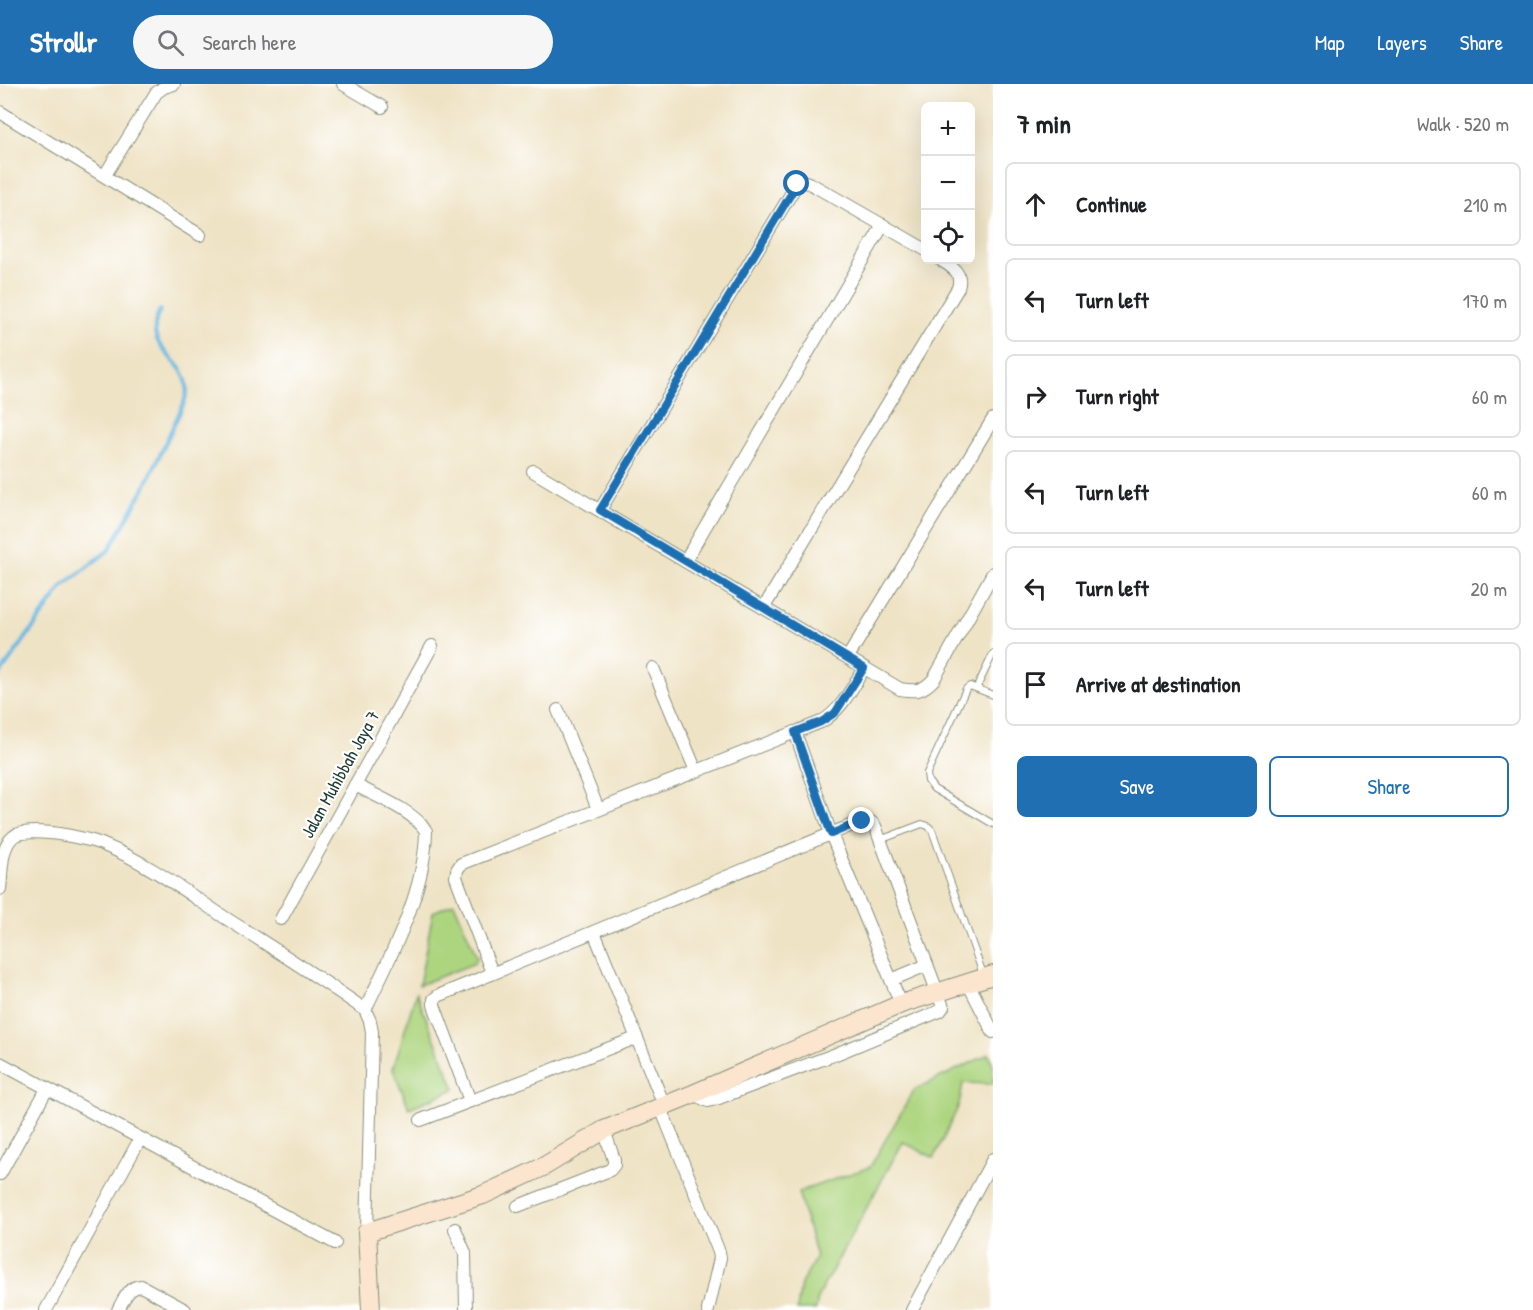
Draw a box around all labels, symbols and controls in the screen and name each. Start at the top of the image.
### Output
search box [133,15,553,69]
text: Strollr [30,23,97,61]
icon: search [154,26,187,59]
text: Search here [202,27,296,57]
text: Map [1315,28,1344,57]
text: Layers [1377,28,1427,57]
text: Share [1460,28,1503,57]
map controls [921,102,975,264]
button: + [921,102,975,156]
text: 7 min [1017,106,1071,141]
text: Walk · 520 m [1417,110,1509,137]
button: − [921,156,975,210]
route start [783,170,809,196]
icon: ahead [1019,188,1052,221]
text: Continue [1076,189,1147,219]
text: 210 m [1463,191,1507,218]
button: locate [921,210,975,264]
icon: left [1019,284,1052,317]
text: Turn left [1076,285,1149,315]
text: 170 m [1463,287,1507,314]
icon: right [1019,380,1052,413]
text: Turn right [1076,381,1159,411]
text: 60 m [1472,383,1507,410]
icon: left [1019,476,1052,509]
text: Turn left [1076,477,1149,507]
text: 60 m [1472,479,1507,506]
icon: left [1019,572,1052,605]
text: Turn left [1076,573,1149,603]
text: 20 m [1470,575,1507,602]
icon: arrive [1019,668,1052,701]
text: Arrive at destination [1076,669,1241,699]
street label: Jalan Muhibbah Jaya 7 [295,706,385,842]
button: Save [1017,756,1257,817]
button: Share [1269,756,1509,817]
route end [848,807,874,833]

